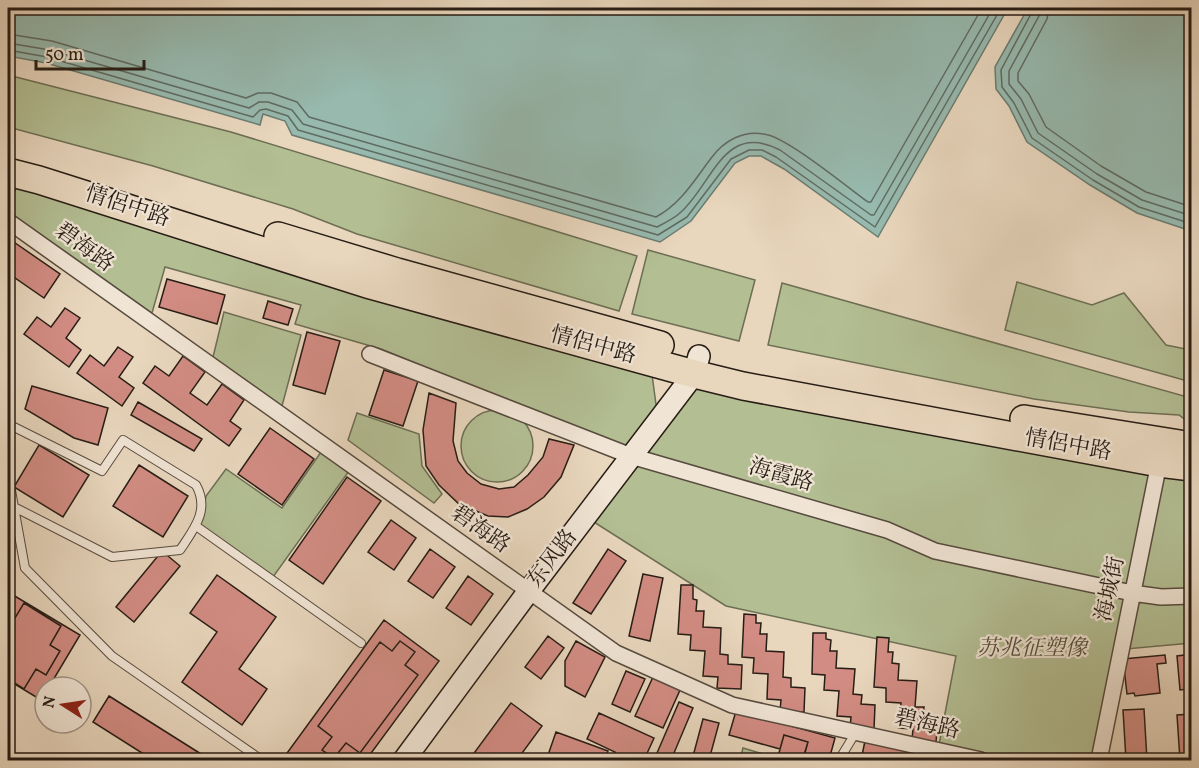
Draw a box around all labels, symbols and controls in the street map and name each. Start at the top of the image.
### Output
scale bar [36,33,144,71]
text: 50 m [45,43,84,68]
street label: 情侶中路 [80,179,174,235]
street label: 碧海路 [48,216,120,280]
street label: 情侶中路 [546,320,640,372]
street label: 情侶中路 [1022,423,1114,469]
street label: 海霞路 [745,452,817,500]
street label: 碧海路 [444,498,516,562]
street label: 东风路 [521,523,585,595]
street label: 海城街 [1089,553,1133,625]
park label: 苏兆征塑像 [977,634,1089,665]
north arrow [33,675,93,735]
text: N [38,694,62,710]
street label: 碧海路 [891,702,963,748]

